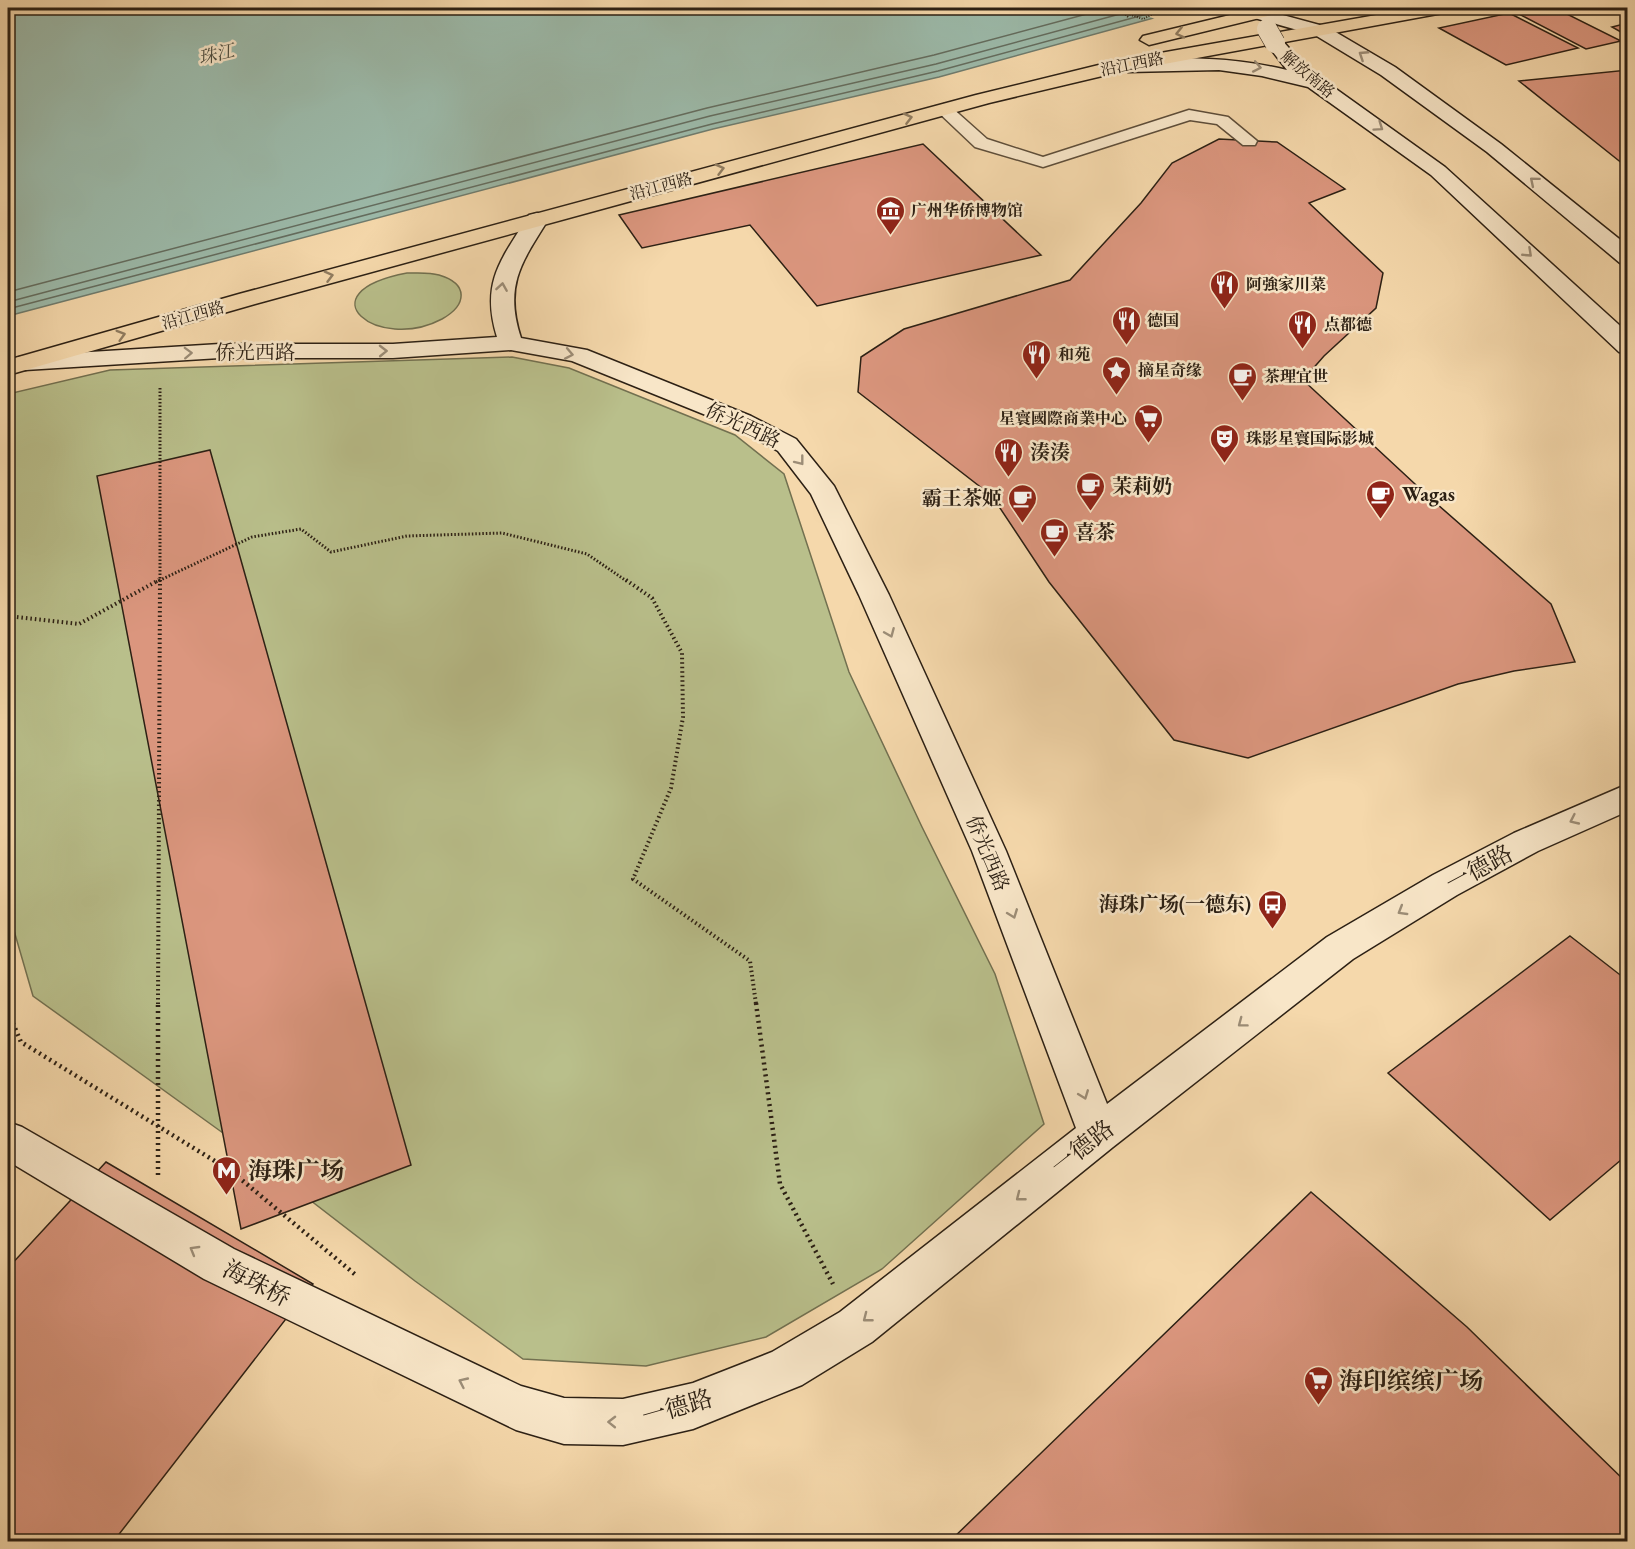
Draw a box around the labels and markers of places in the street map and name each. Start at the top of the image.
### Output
museum icon: 广州华侨博物馆 [874,194,906,236]
place label: 广州华侨博物馆 [911,200,1023,221]
restaurant icon: 阿強家川菜 [1209,268,1241,310]
place label: 阿強家川菜 [1246,274,1326,295]
restaurant icon: 德国 [1110,304,1142,346]
restaurant icon: 点都德 [1287,308,1319,350]
place label: 德国 [1147,310,1179,331]
place label: 点都德 [1324,314,1372,335]
restaurant icon: 和苑 [1021,338,1053,380]
place label: 和苑 [1058,344,1091,365]
place icon: 摘星奇缘 [1101,354,1133,396]
place label: 摘星奇缘 [1138,360,1202,381]
cafe icon: 茶理宜世 [1227,360,1259,402]
place label: 茶理宜世 [1264,366,1328,387]
supermarket icon: 星寰國際商業中心 [1132,402,1164,444]
place label: 星寰國際商業中心 [999,408,1127,429]
theatre icon: 珠影星寰国际影城 [1209,422,1241,464]
place label: 珠影星寰国际影城 [1246,428,1374,449]
restaurant icon: 湊湊 [993,436,1025,478]
place label: 湊湊 [1030,439,1070,465]
cafe icon: 茉莉奶 [1075,470,1107,512]
place label: 茉莉奶 [1112,473,1172,499]
cafe icon: Wagas [1365,478,1397,520]
place label: Wagas [1402,481,1455,507]
cafe icon: 霸王茶姬 [1007,482,1039,524]
place label: 霸王茶姬 [922,485,1002,511]
cafe icon: 喜茶 [1038,516,1070,558]
place label: 喜茶 [1075,519,1115,545]
bus stop icon: 海珠广场(一德东) [1256,888,1288,930]
place label: 海珠广场(一德东) [1099,891,1251,917]
metro station icon: 海珠广场 [211,1154,243,1196]
place label: 海珠广场 [248,1155,344,1186]
supermarket icon: 海印缤缤广场 [1302,1364,1334,1406]
place label: 海印缤缤广场 [1339,1365,1483,1396]

